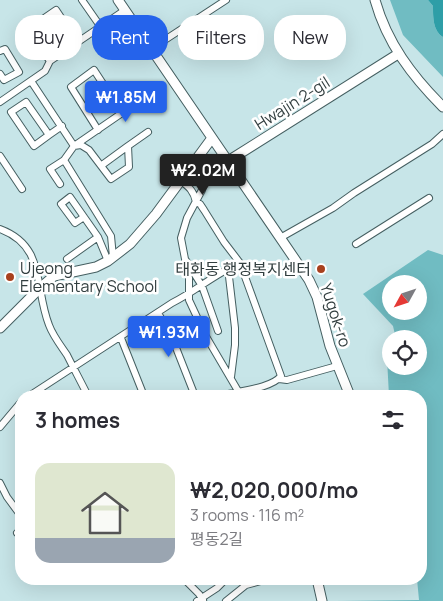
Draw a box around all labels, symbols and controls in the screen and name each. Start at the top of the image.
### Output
chip: Buy [15,15,82,60]
chip: Rent [92,15,168,60]
chip: Filters [178,15,264,60]
chip: New [274,15,346,60]
street label: Hwajin 2-gil [250,71,334,135]
pin: ₩1.85M [85,80,167,123]
text: ₩1.85M [96,86,156,108]
pin: ₩2.02M [162,154,244,196]
text: ₩2.02M [171,159,235,181]
place label: Ujeong Elementary School [20,257,158,297]
place label: 태화동 행정복지센터 [175,258,311,280]
marker: 태화동 행정복지센터 [315,263,327,275]
marker: Ujeong Elementary School [4,271,16,283]
north arrow [382,275,428,320]
map controls [382,275,427,375]
street label: Yugok-ro [315,280,357,350]
pin: ₩1.93M [128,316,210,358]
text: ₩1.93M [139,321,199,343]
button: locate [382,330,427,375]
text: 3 homes [35,406,120,434]
icon: filters [379,406,407,434]
text: ₩2,020,000/mo [190,476,358,504]
icon: home [75,483,135,543]
text: 3 rooms · 116 m² [190,504,304,526]
text: 평동2길 [190,528,243,550]

